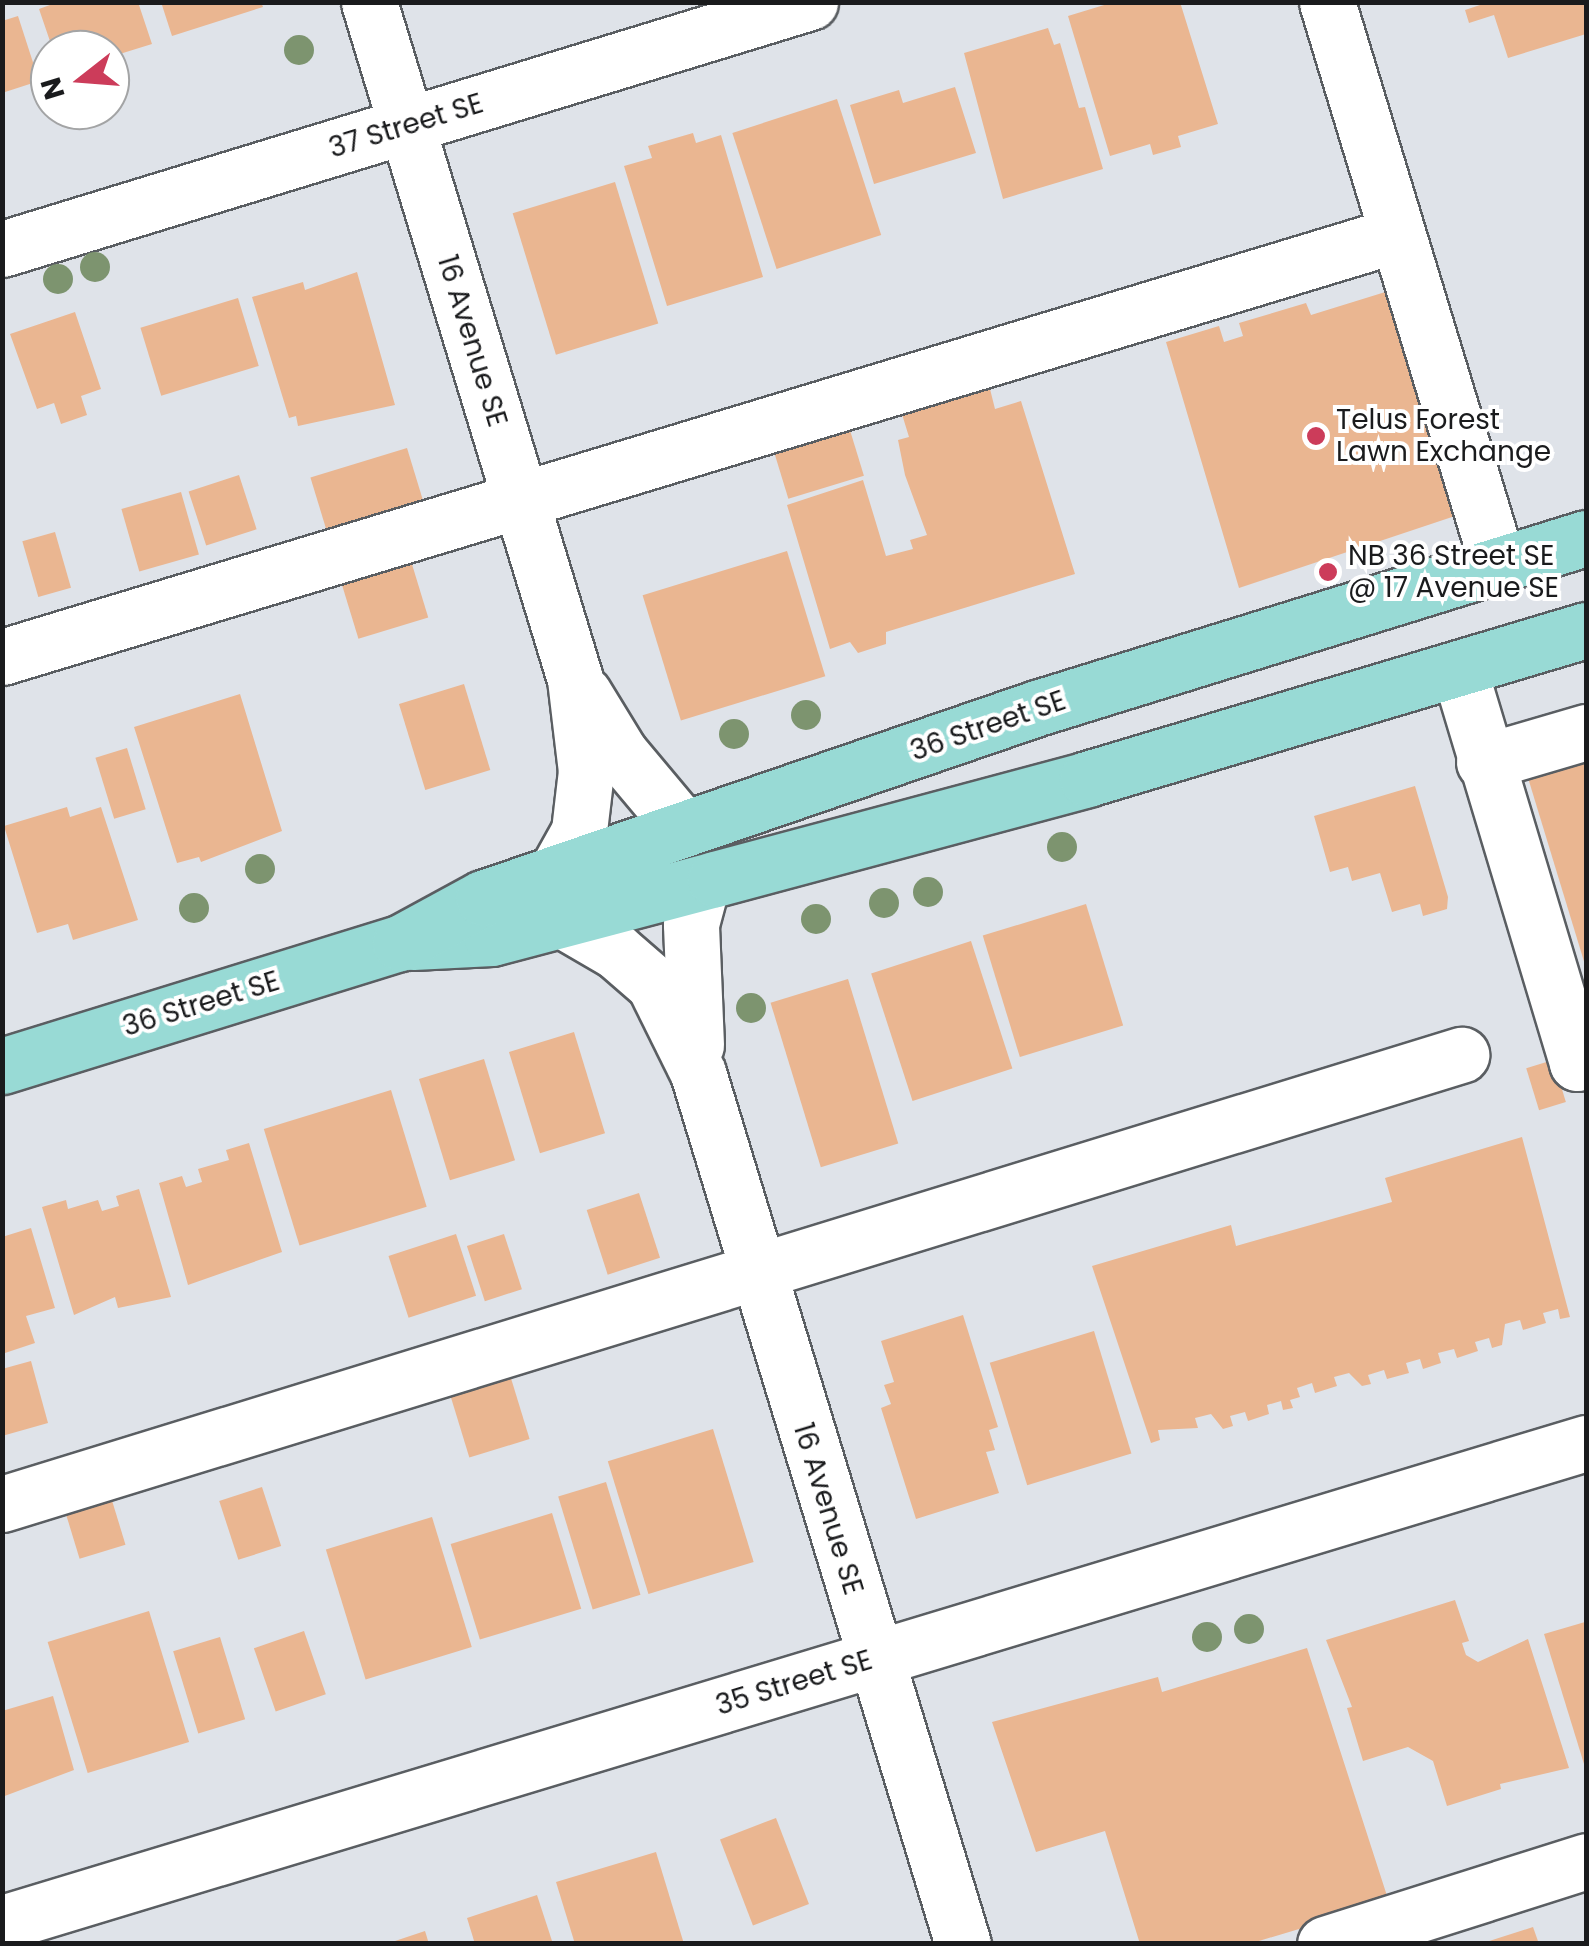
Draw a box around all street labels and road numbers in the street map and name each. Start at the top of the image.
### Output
street label: 37 Street SE [325,87,487,165]
street label: 16 Avenue SE [430,251,514,431]
street label: 36 Street SE [906,684,1070,768]
street label: 36 Street SE [119,964,283,1044]
street label: 16 Avenue SE [786,1419,870,1599]
street label: 35 Street SE [712,1643,876,1723]

